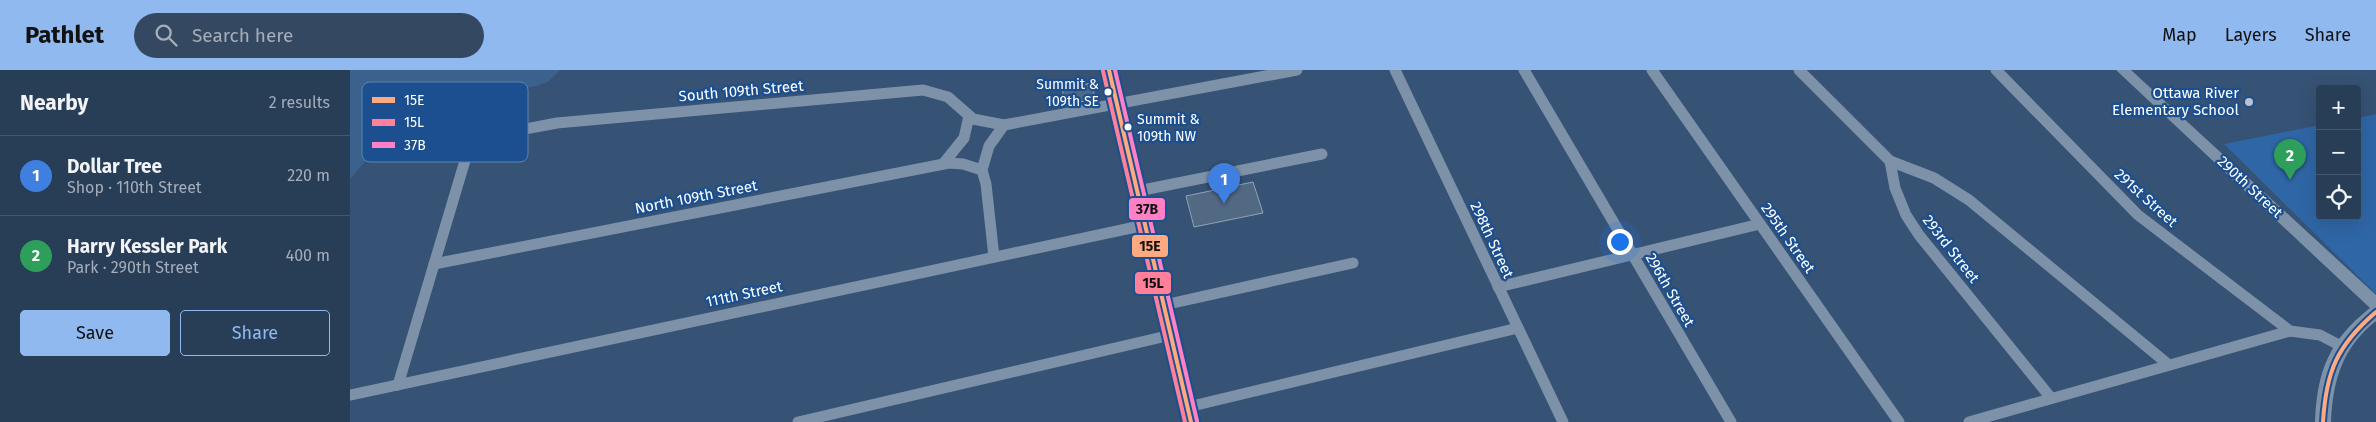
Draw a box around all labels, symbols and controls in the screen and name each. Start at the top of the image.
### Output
search box [134,13,484,58]
text: Pathlet [25,21,104,49]
icon: search [152,21,180,49]
text: Search here [192,24,293,47]
text: Map [2162,24,2197,46]
text: Layers [2225,24,2277,46]
text: Share [2305,24,2351,46]
place label: Summit & 109th SE [1036,76,1099,110]
street label: South 109th Street [678,77,805,105]
legend [362,82,528,162]
place label: Ottawa River Elementary School [2112,84,2240,119]
map controls [2316,85,2361,220]
button: + [2316,85,2361,130]
marker: Summit & 109th SE [1103,87,1113,97]
text: Nearby [20,90,88,116]
text: 15E [404,92,425,109]
text: 2 results [269,93,330,112]
marker: Ottawa River Elementary School [2243,96,2255,108]
place label: Summit & 109th NW [1137,111,1200,145]
text: 15L [404,114,424,131]
marker: Summit & 109th NW [1123,122,1133,132]
button: − [2316,130,2361,175]
text: 37B [404,137,426,154]
pin: 2 [2274,139,2306,180]
street label: 290th Street [2214,152,2287,222]
text: Dollar Tree [67,155,162,178]
pin: 1 [1208,163,1240,204]
street label: 291st Street [2111,165,2182,231]
text: 1 [32,166,40,185]
text: 220 m [287,166,330,185]
button: locate [2316,175,2361,220]
street label: North 109th Street [633,176,759,218]
text: Shop · 110th Street [67,178,202,197]
line badge: 37B [1128,197,1166,221]
street label: 298th Street [1466,199,1518,282]
street label: 295th Street [1757,199,1819,277]
text: 37B [1135,201,1159,218]
street label: 293rd Street [1919,211,1983,287]
your location [1607,229,1633,255]
line badge: 15E [1131,234,1169,258]
text: Harry Kessler Park [67,235,227,258]
text: 15E [1139,238,1161,255]
text: 2 [32,246,40,265]
text: 400 m [286,246,330,265]
street label: 296th Street [1642,250,1699,331]
text: Park · 290th Street [67,258,199,277]
line badge: 15L [1134,271,1172,295]
text: 15L [1142,275,1164,292]
street label: 111th Street [704,277,785,311]
button: Save [20,310,170,356]
button: Share [180,310,330,356]

